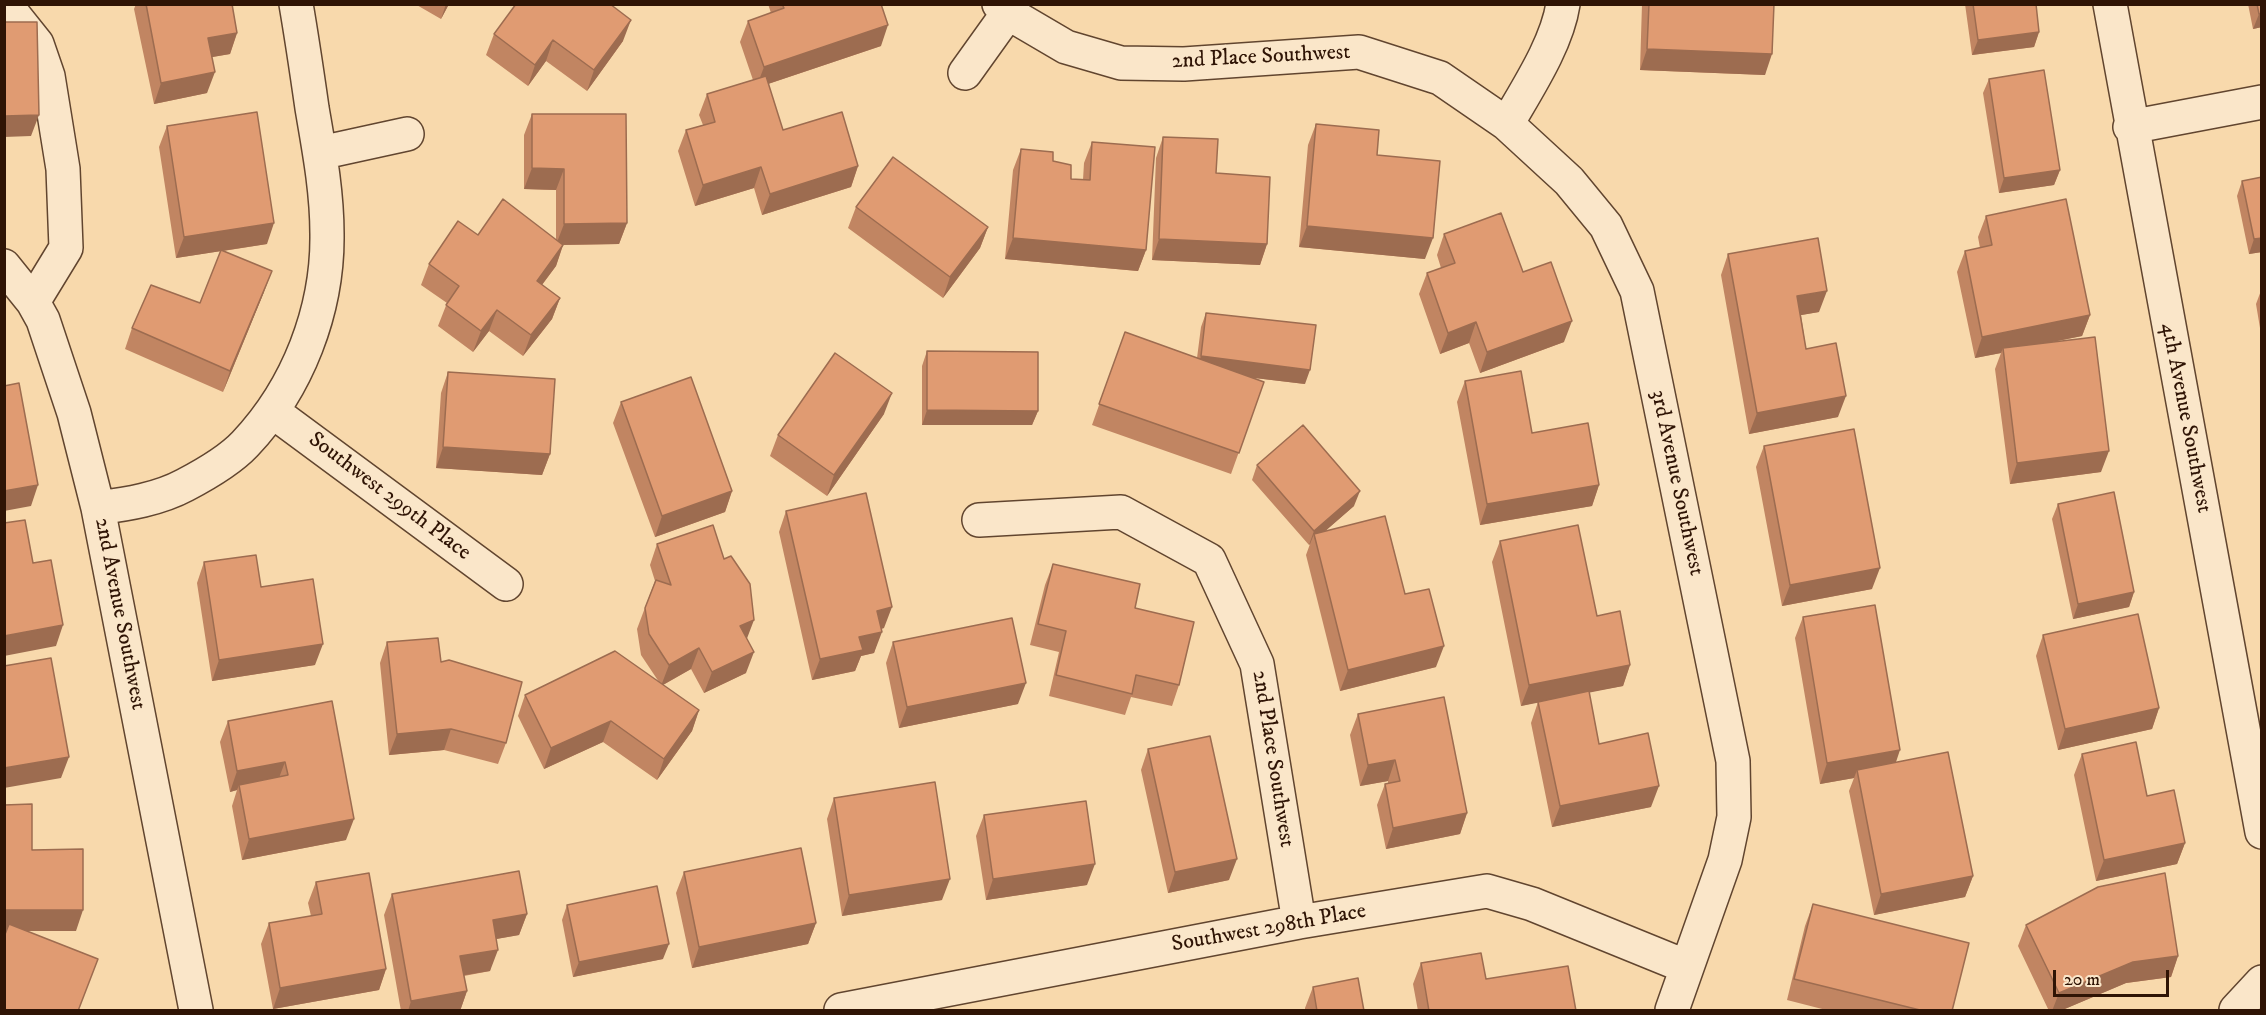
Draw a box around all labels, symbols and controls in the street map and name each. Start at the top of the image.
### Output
street label: 2nd Place Southwest [1171,40,1351,76]
street label: 4th Avenue Southwest [2154,321,2216,515]
street label: 3rd Avenue Southwest [1643,388,1709,578]
street label: Southwest 299th Place [302,427,476,567]
street label: 2nd Avenue Southwest [87,516,151,712]
street label: 2nd Place Southwest [1245,669,1299,849]
street label: Southwest 298th Place [1170,899,1368,959]
scale bar [2056,958,2172,996]
text: 20 m [2064,969,2100,991]

